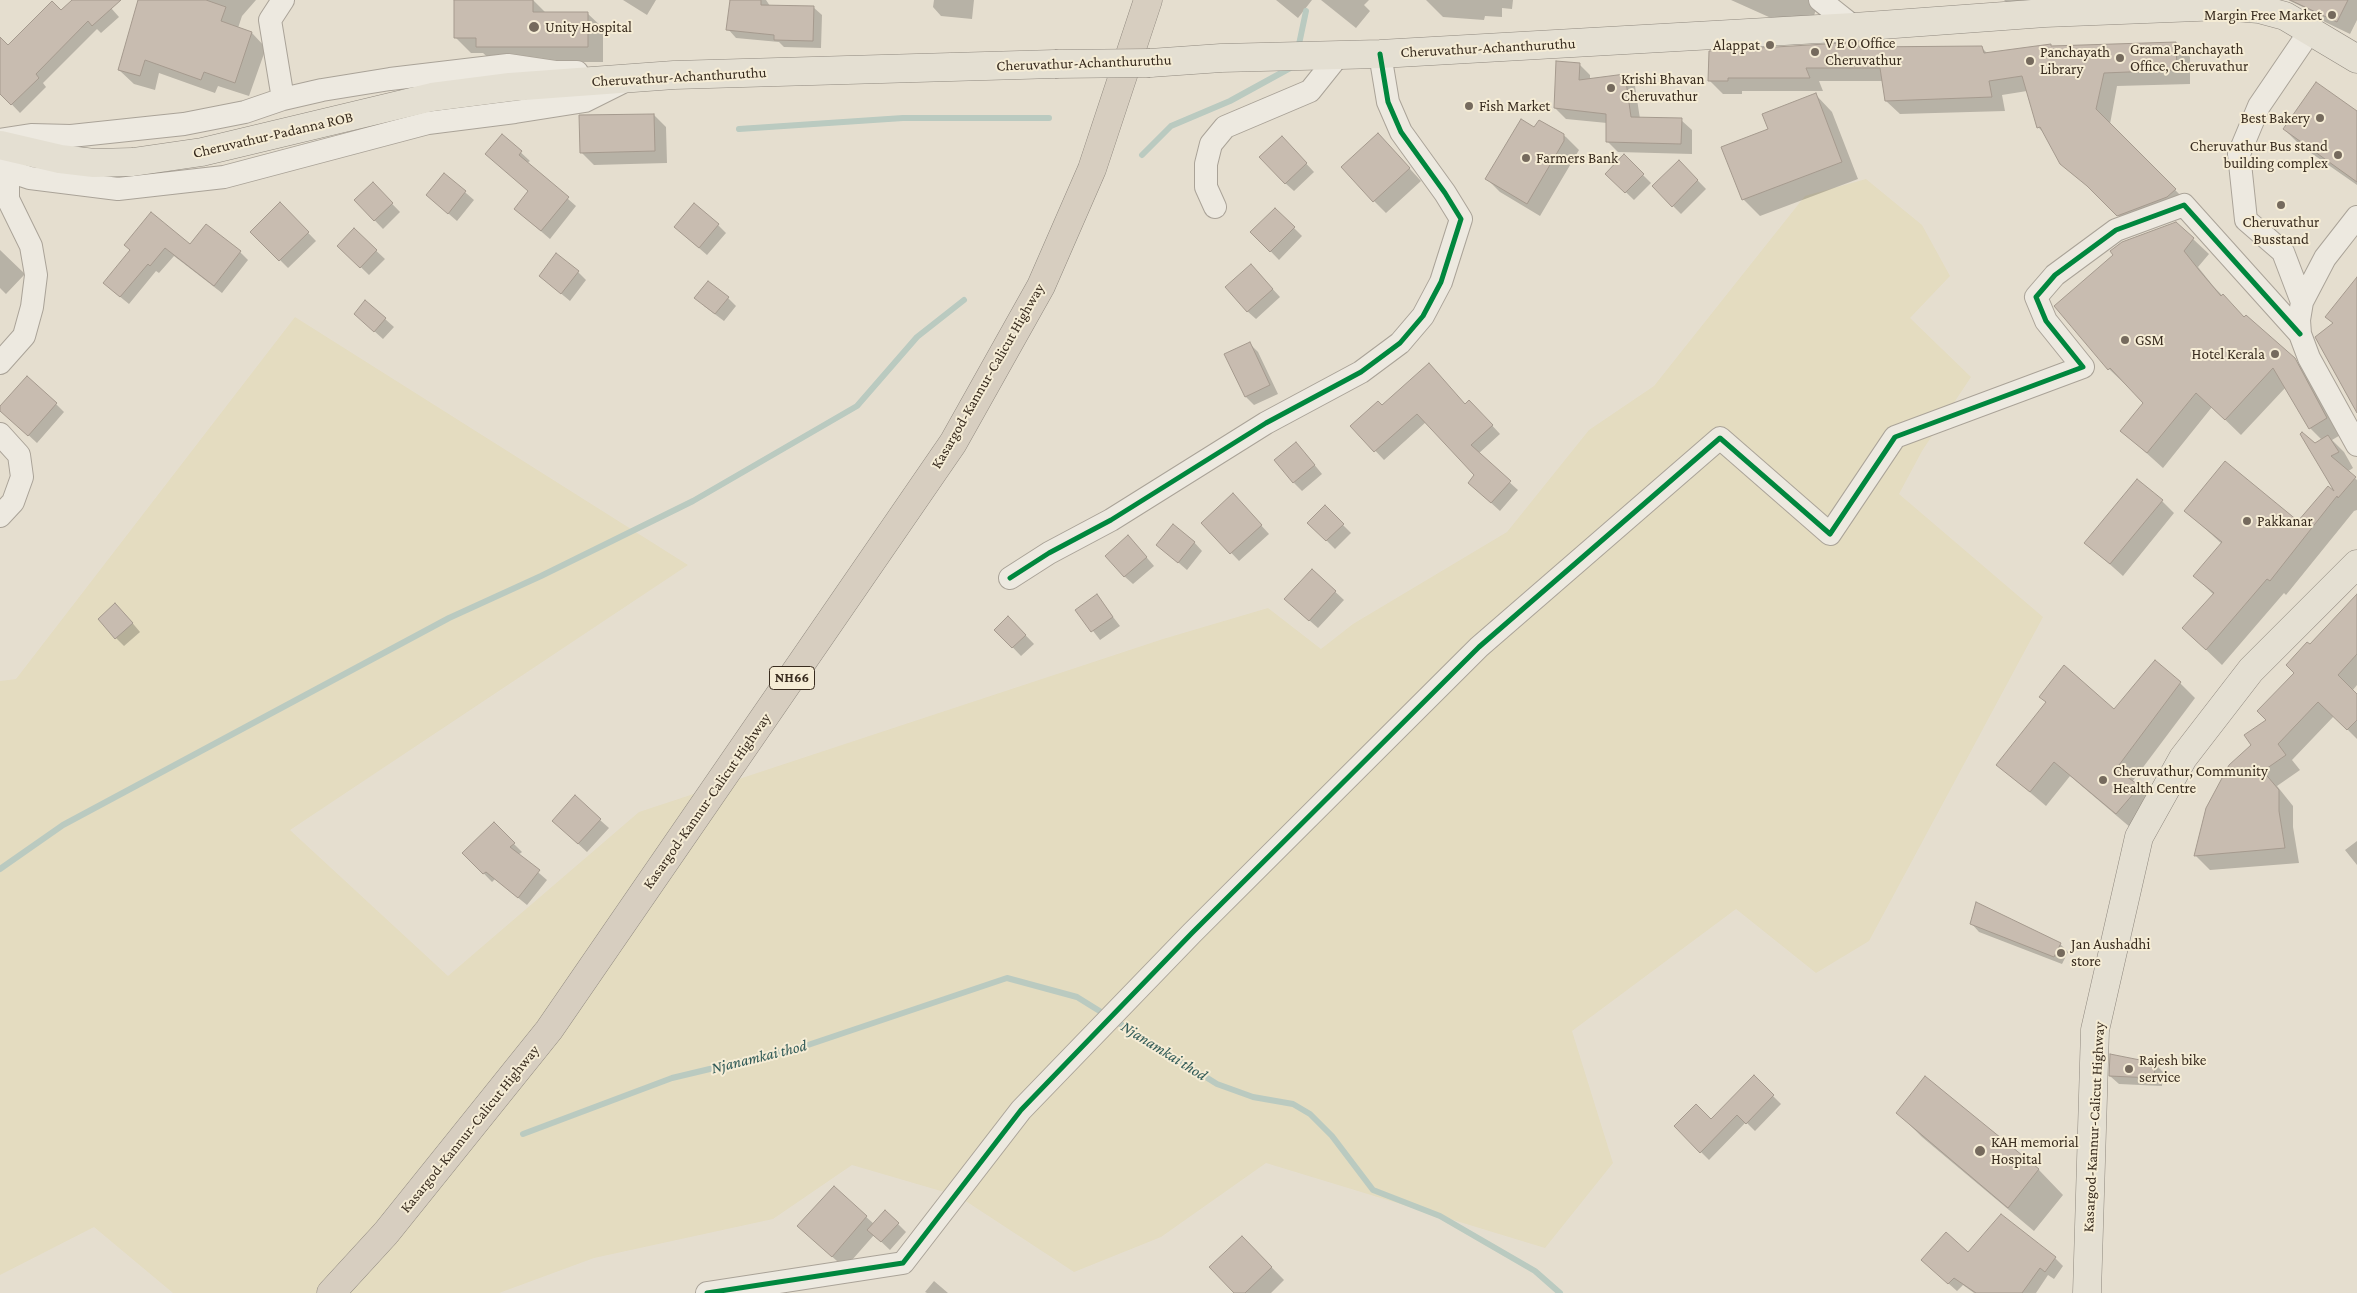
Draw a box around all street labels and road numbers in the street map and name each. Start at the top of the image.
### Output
street label: Cheruvathur-Achanthuruthu [1400,34,1576,62]
street label: Cheruvathur-Achanthuruthu [996,51,1172,75]
street label: Cheruvathur-Achanthuruthu [591,63,767,91]
street label: Cheruvathur-Padanna ROB [191,108,355,162]
street label: Kasargod-Kannur-Calicut Highway [927,280,1049,472]
road number: NH66 [770,666,814,690]
street label: Kasargod-Kannur-Calicut Highway [639,709,775,893]
street label: Kasargod-Kannur-Calicut Highway [2079,1021,2109,1233]
street label: Kasargod-Kannur-Calicut Highway [397,1041,543,1217]

